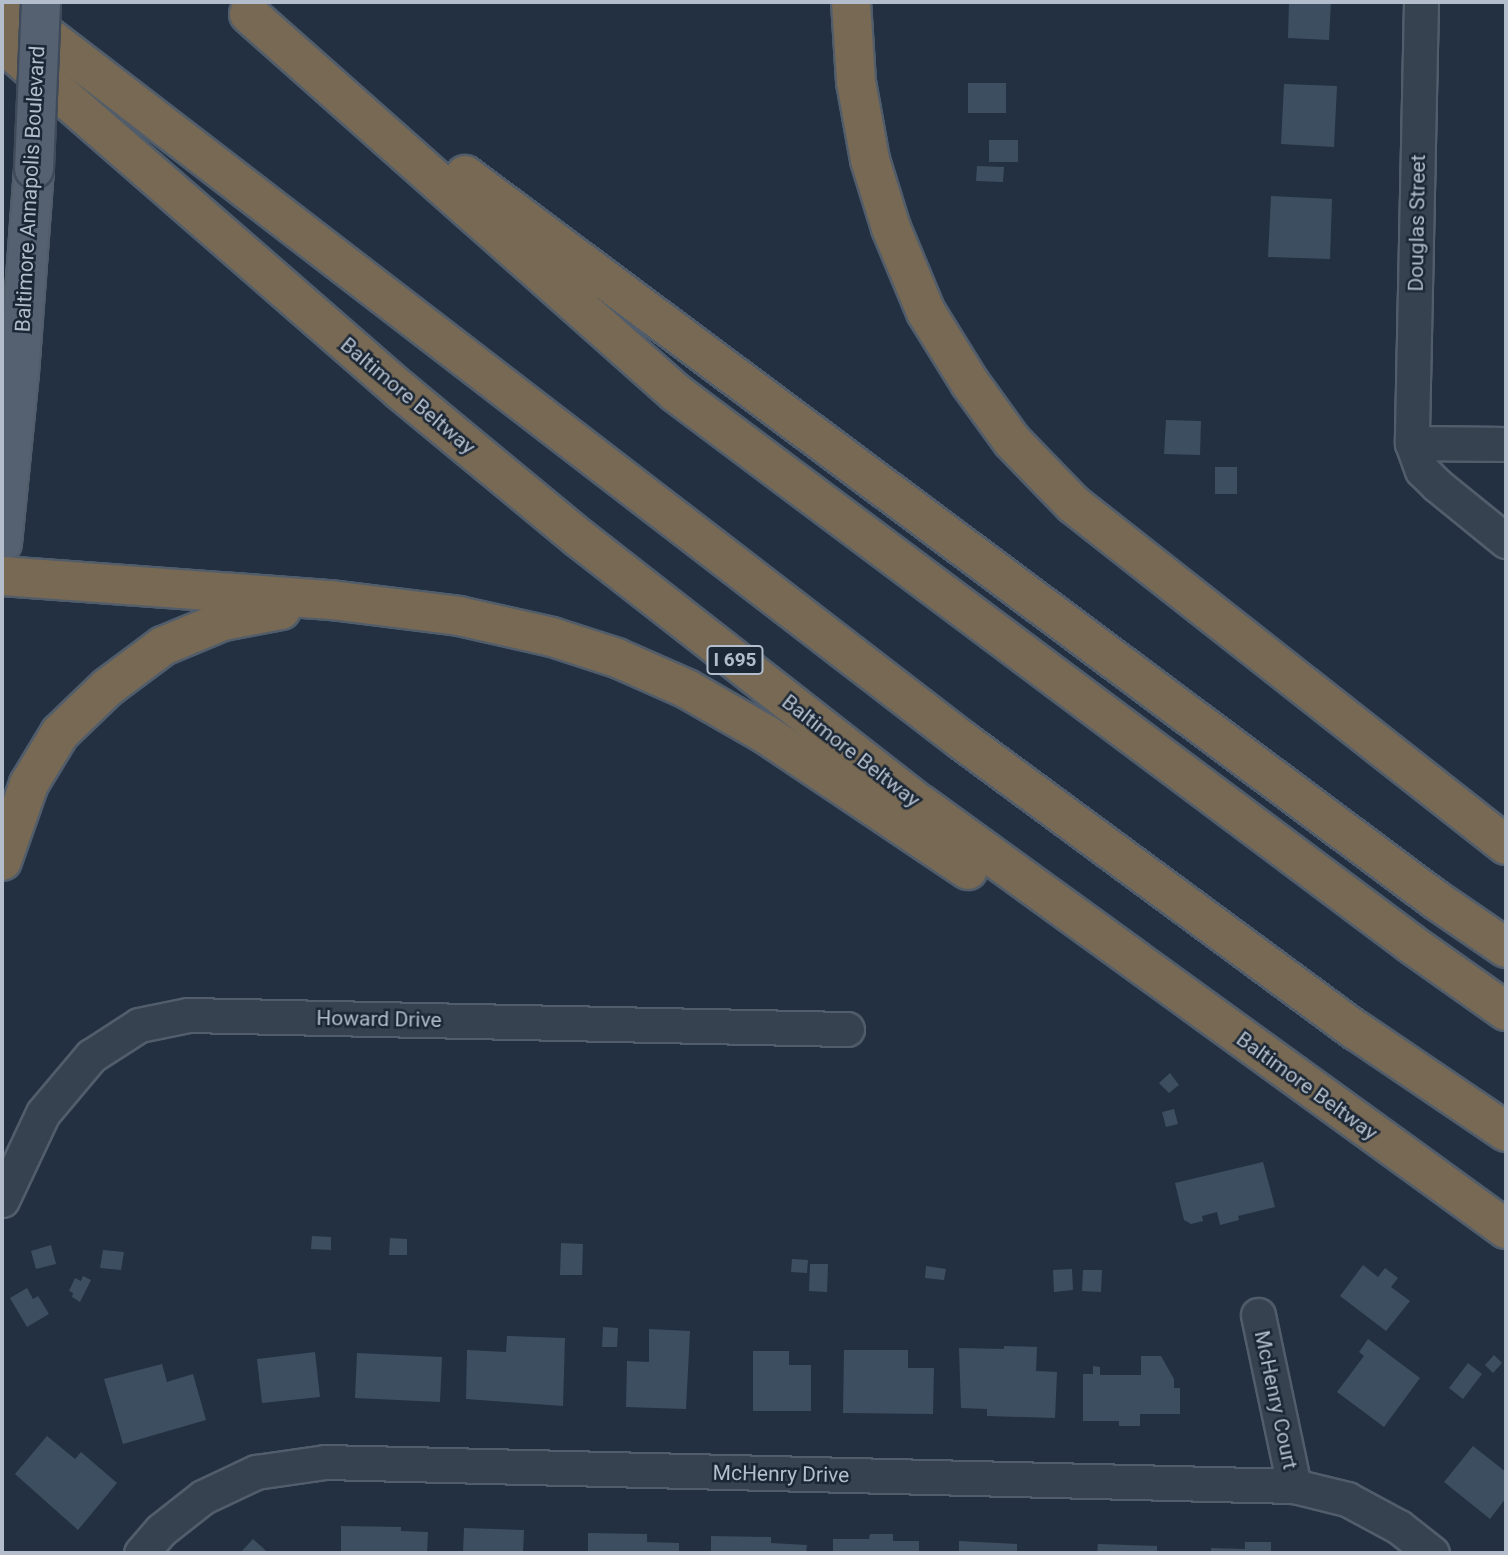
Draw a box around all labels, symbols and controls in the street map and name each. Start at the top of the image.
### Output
street label: Baltimore Annapolis Boulevard [10,45,50,333]
street label: Douglas Street [1403,154,1431,292]
street label: Baltimore Beltway [335,332,481,460]
road number: I 695 [705,645,765,676]
street label: Baltimore Beltway [777,689,925,813]
street label: Howard Drive [316,1005,442,1033]
street label: Baltimore Beltway [1231,1026,1383,1146]
street label: McHenry Court [1249,1328,1303,1472]
street label: McHenry Drive [712,1460,850,1488]

